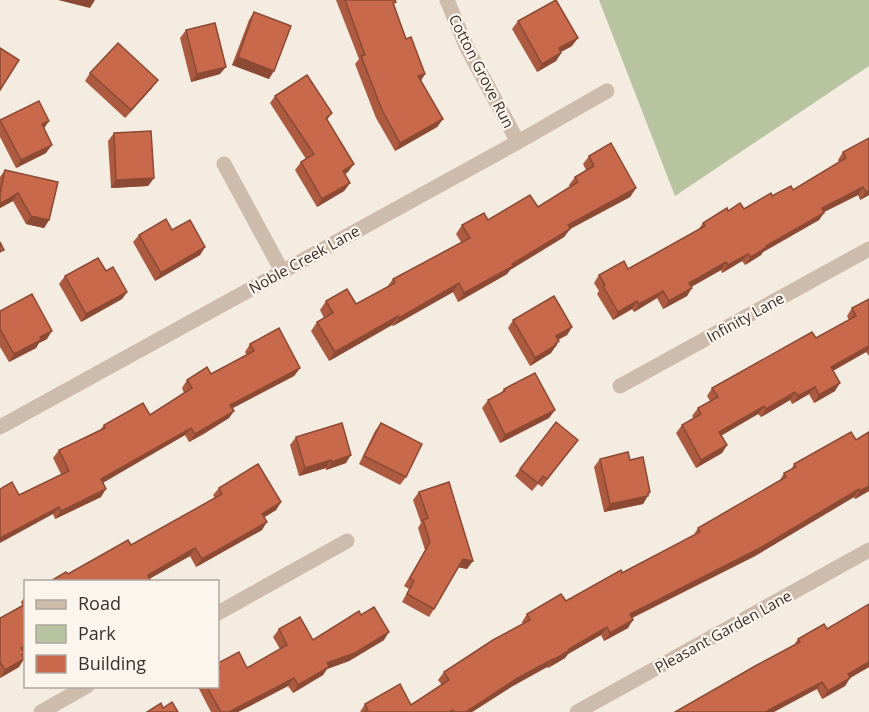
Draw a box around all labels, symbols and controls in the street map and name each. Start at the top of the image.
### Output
street label: Cotton Grove Run [445,11,519,131]
street label: Noble Creek Lane [245,220,363,298]
street label: Infinity Lane [703,287,787,347]
legend [24,580,219,688]
street label: Pleasant Garden Lane [651,585,795,677]
text: Road [78,591,121,615]
text: Park [78,621,116,645]
text: Building [78,651,146,675]

